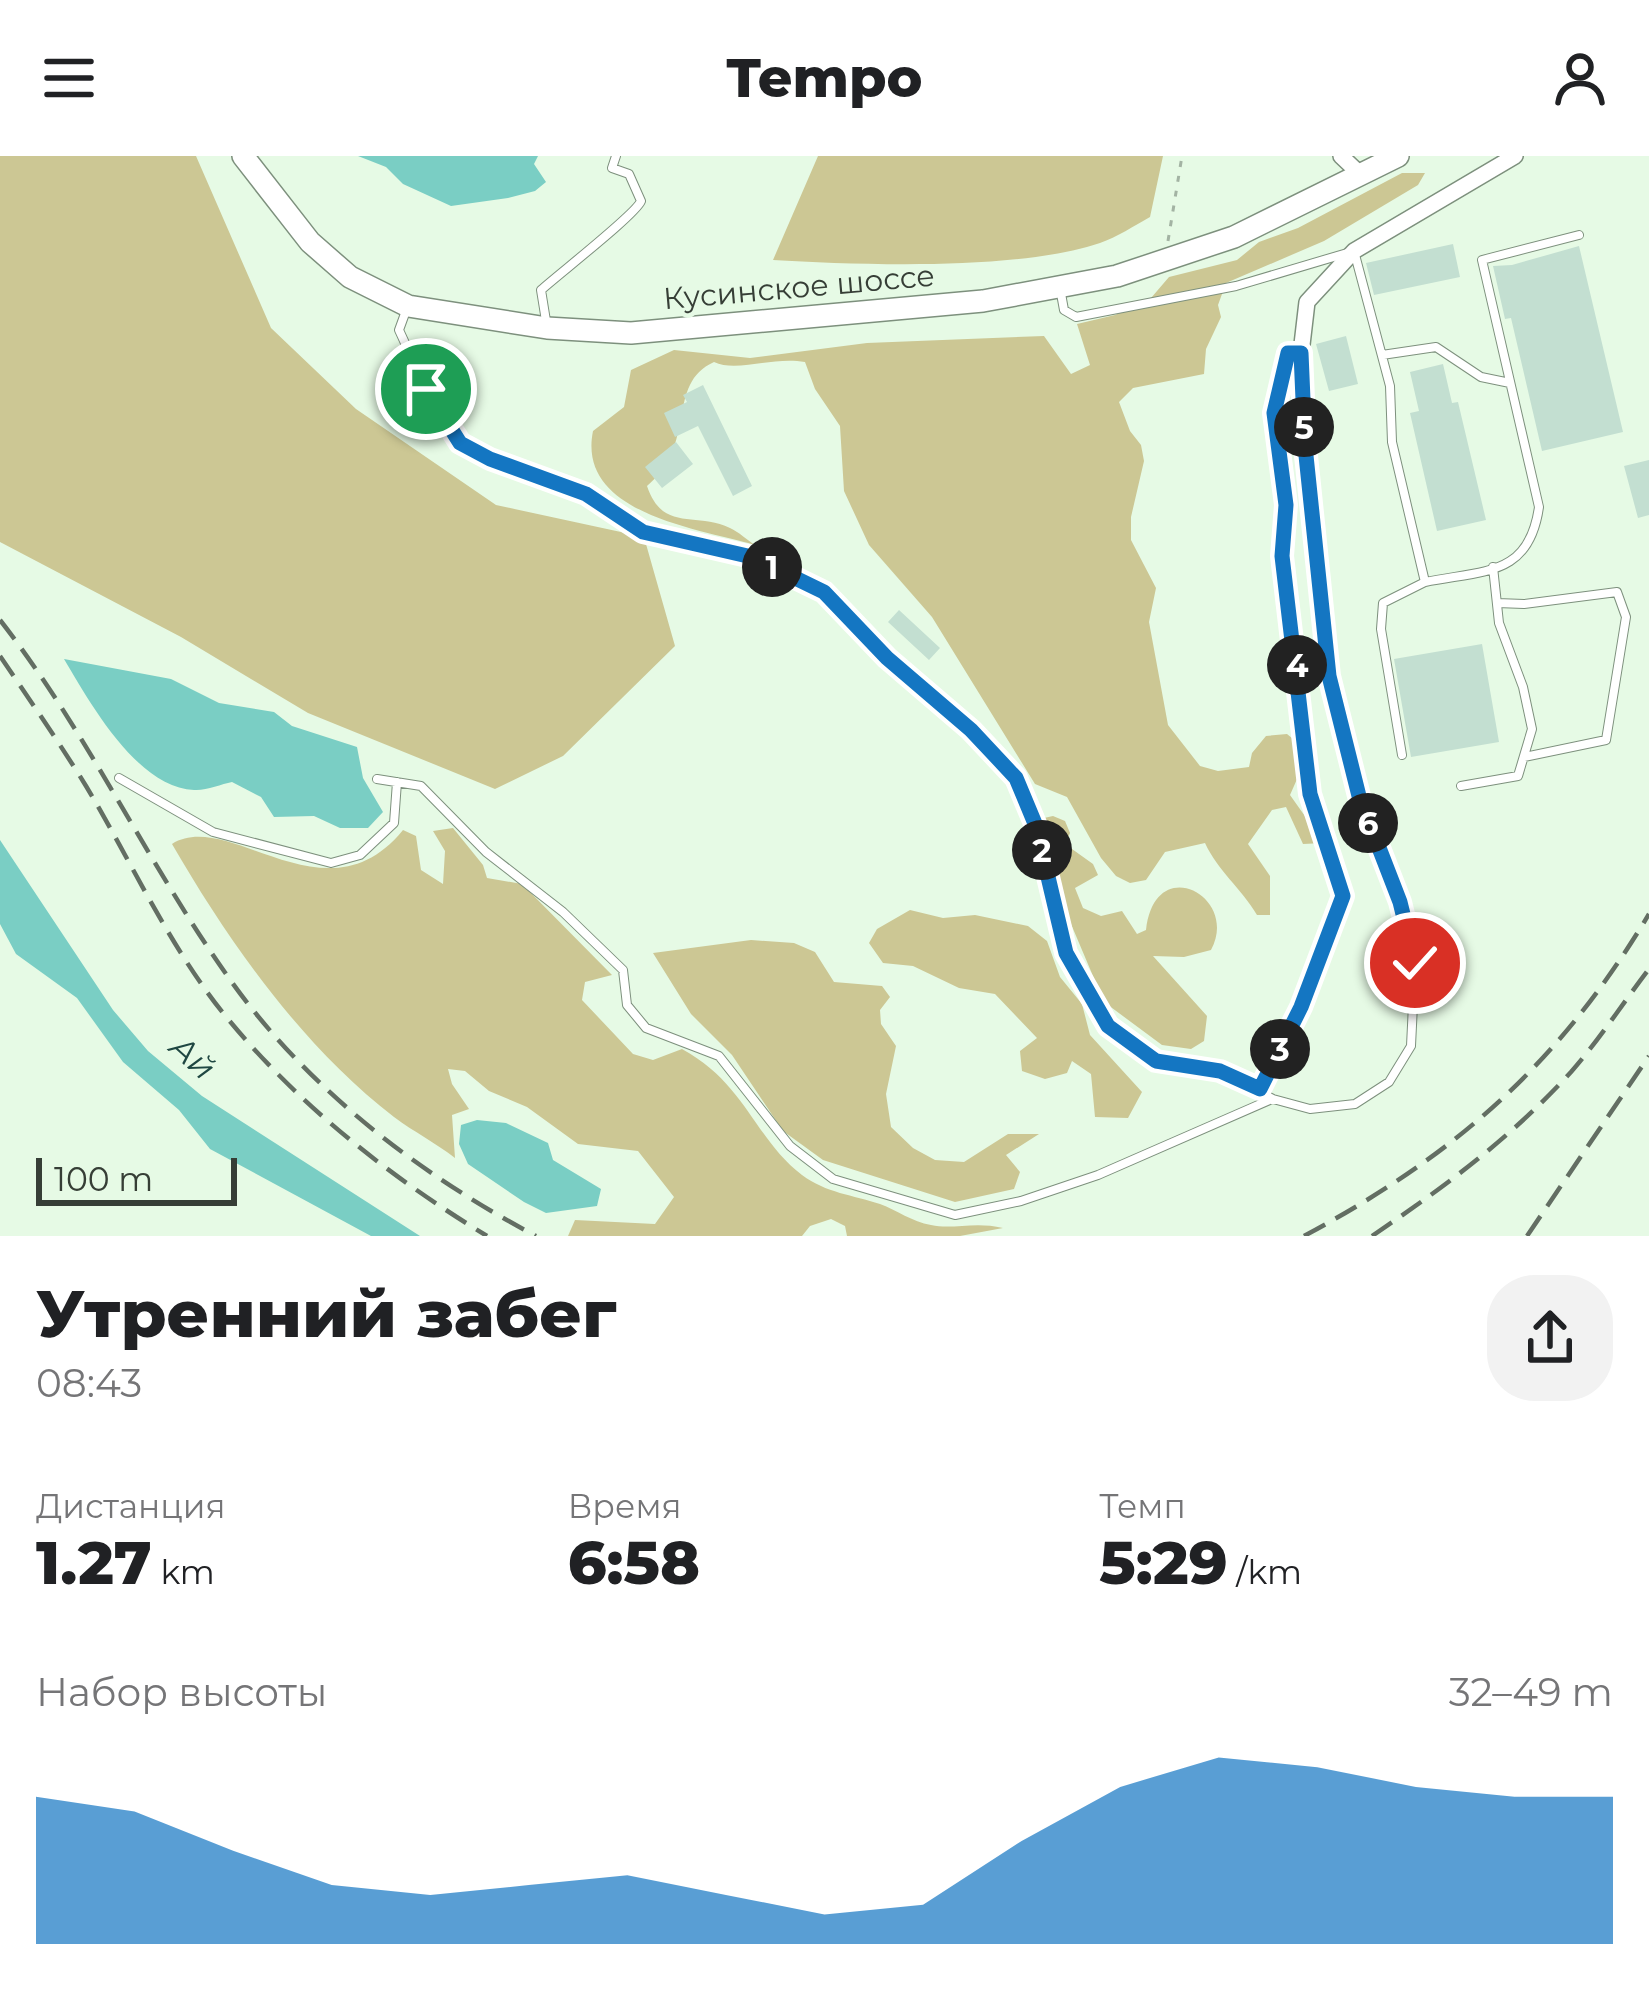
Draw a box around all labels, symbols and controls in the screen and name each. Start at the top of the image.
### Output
icon: menu [36,45,102,111]
text: Tempo [727,45,922,111]
icon: person [1547,45,1613,111]
street label: Кусинское шоссе [662,257,936,317]
pin [375,338,477,440]
icon: arrive [393,356,459,422]
pin: 5 [1274,397,1334,457]
text: 5 [1294,407,1314,447]
pin: 1 [742,537,802,597]
text: 1 [766,547,778,587]
pin: 4 [1267,635,1327,695]
text: 4 [1286,645,1308,685]
pin: 6 [1338,793,1398,853]
text: 6 [1357,803,1379,843]
pin: 2 [1012,820,1072,880]
text: 2 [1032,830,1052,870]
pin [1364,912,1466,1014]
icon: check [1382,930,1448,996]
pin: 3 [1250,1019,1310,1079]
water label: Ай [161,1025,224,1088]
text: 3 [1270,1029,1290,1069]
scale bar [36,1152,237,1205]
text: 100 m [54,1159,153,1199]
text: Утренний забег [36,1273,617,1354]
button: share [1487,1275,1613,1401]
text: 08:43 [36,1359,142,1407]
text: Дистанция [36,1486,226,1526]
text: Время [568,1486,681,1526]
text: Темп [1099,1486,1186,1526]
text: 1.27 [36,1526,152,1599]
text: 6:58 [568,1526,700,1599]
text: 5:29 [1099,1526,1228,1599]
text: km [152,1552,215,1592]
text: /km [1228,1552,1302,1592]
text: Набор высоты [36,1668,327,1716]
text: 32–49 m [1449,1668,1613,1716]

